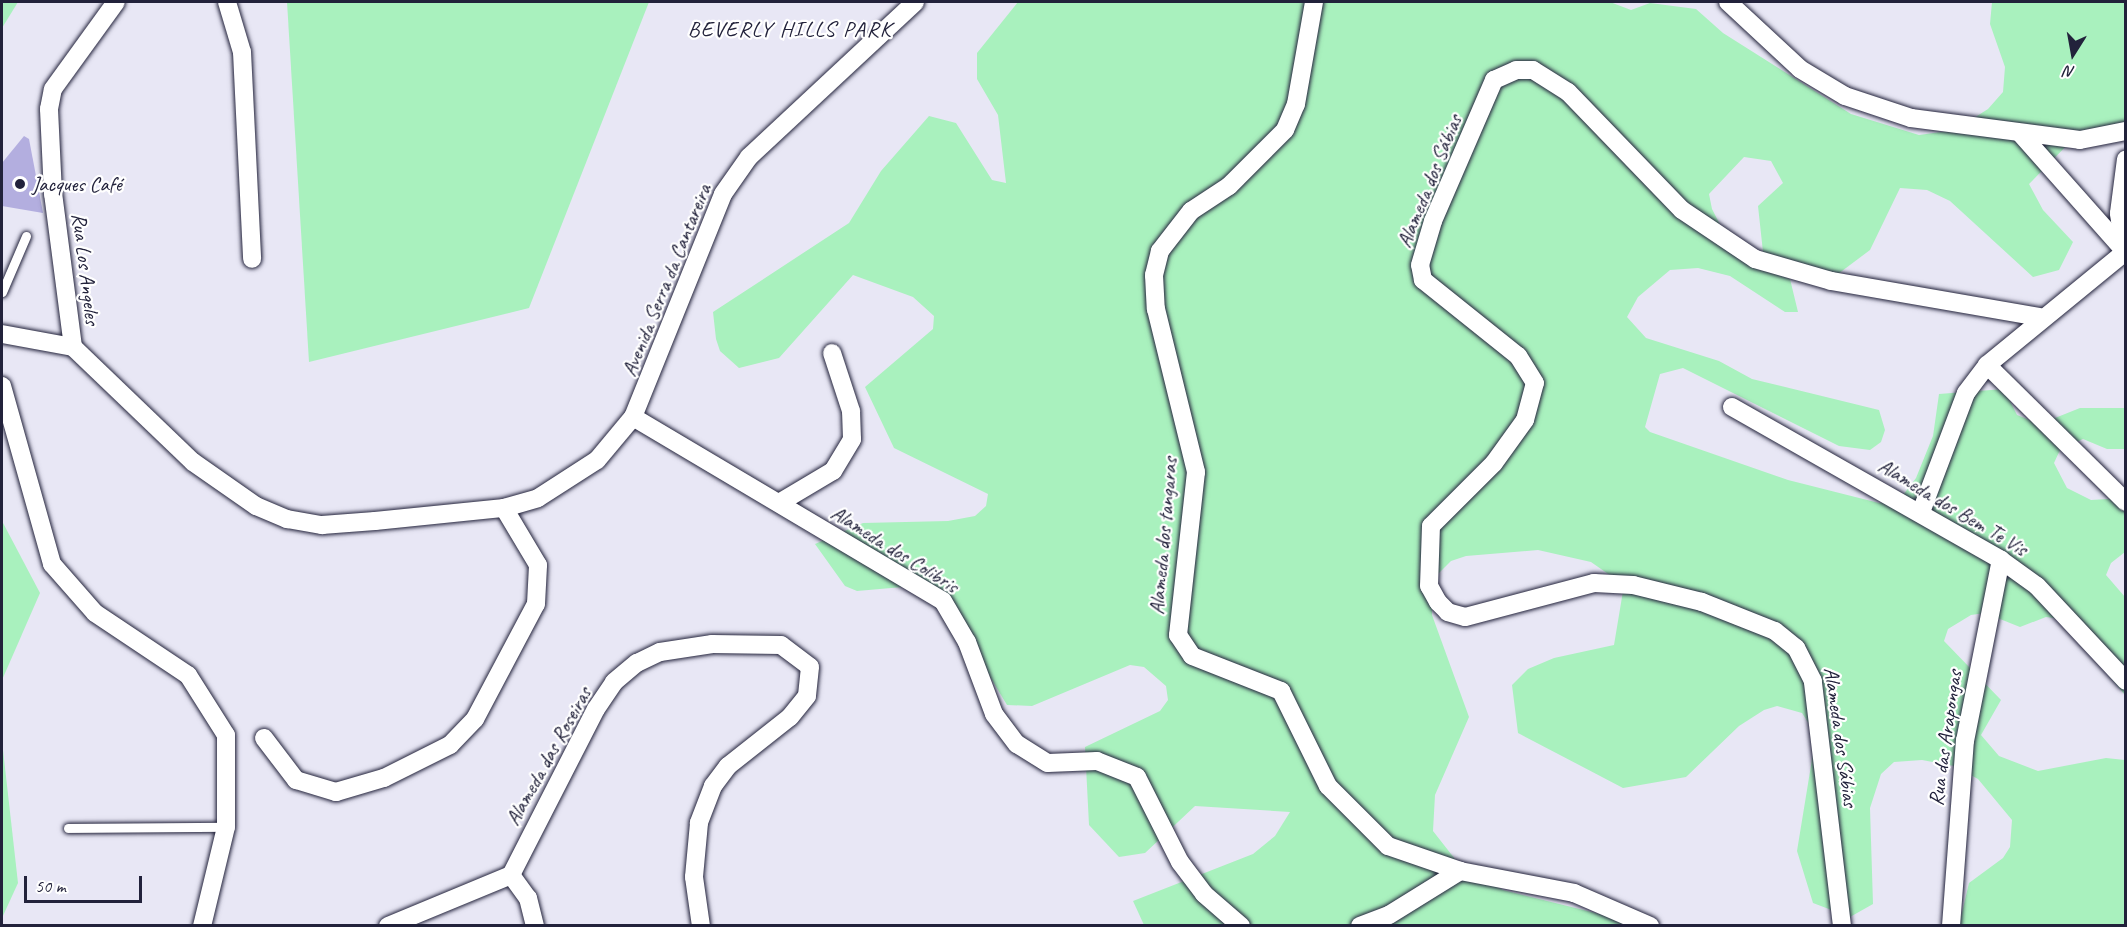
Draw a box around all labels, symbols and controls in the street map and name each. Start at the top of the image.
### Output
district label: BEVERLY HILLS PARK [689,17,891,43]
north arrow [2043,24,2103,84]
text: N [2063,61,2076,82]
street label: Alameda dos Sábias [1391,111,1467,251]
place label: Jacques Café [32,171,122,197]
marker: Jacques Café [13,177,27,191]
street label: Avenida Serra da Cantareira [616,180,716,380]
street label: Rua Los Angeles [67,212,105,326]
street label: Alameda dos Bem Te Vis [1874,453,2032,561]
street label: Alameda dos tangaras [1144,456,1182,616]
street label: Alameda dos Colibris [827,500,963,598]
street label: Alameda dos Sábias [1819,666,1863,808]
street label: Rua das Arapongas [1923,669,1967,807]
street label: Alameda das Roseiras [499,682,597,830]
scale bar [27,864,146,902]
text: 50 m [35,875,66,897]

